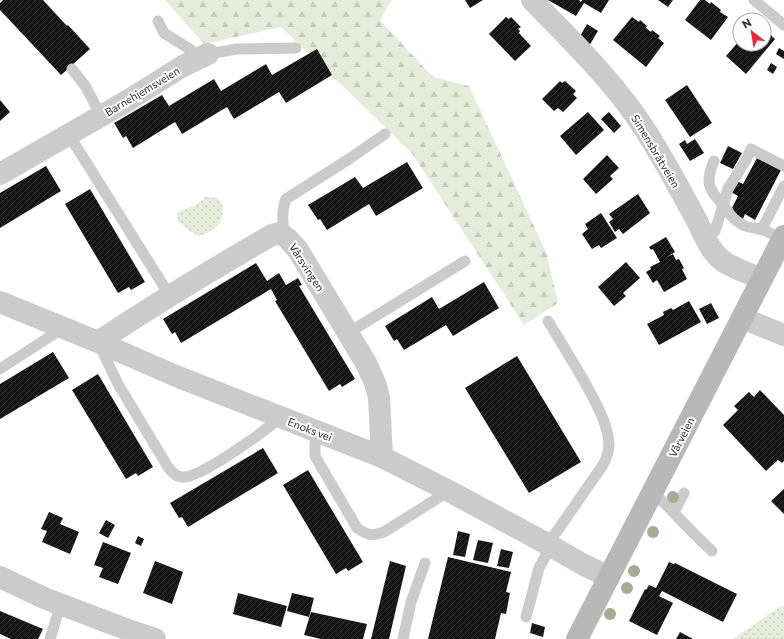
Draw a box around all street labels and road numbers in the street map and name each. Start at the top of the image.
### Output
street label: Barnehjemsveien [102,64,182,118]
street label: Simensbråtveien [629,112,683,190]
street label: Vårsvingen [287,241,327,293]
street label: Enoks vei [286,415,334,443]
street label: Vårveien [665,415,697,459]

